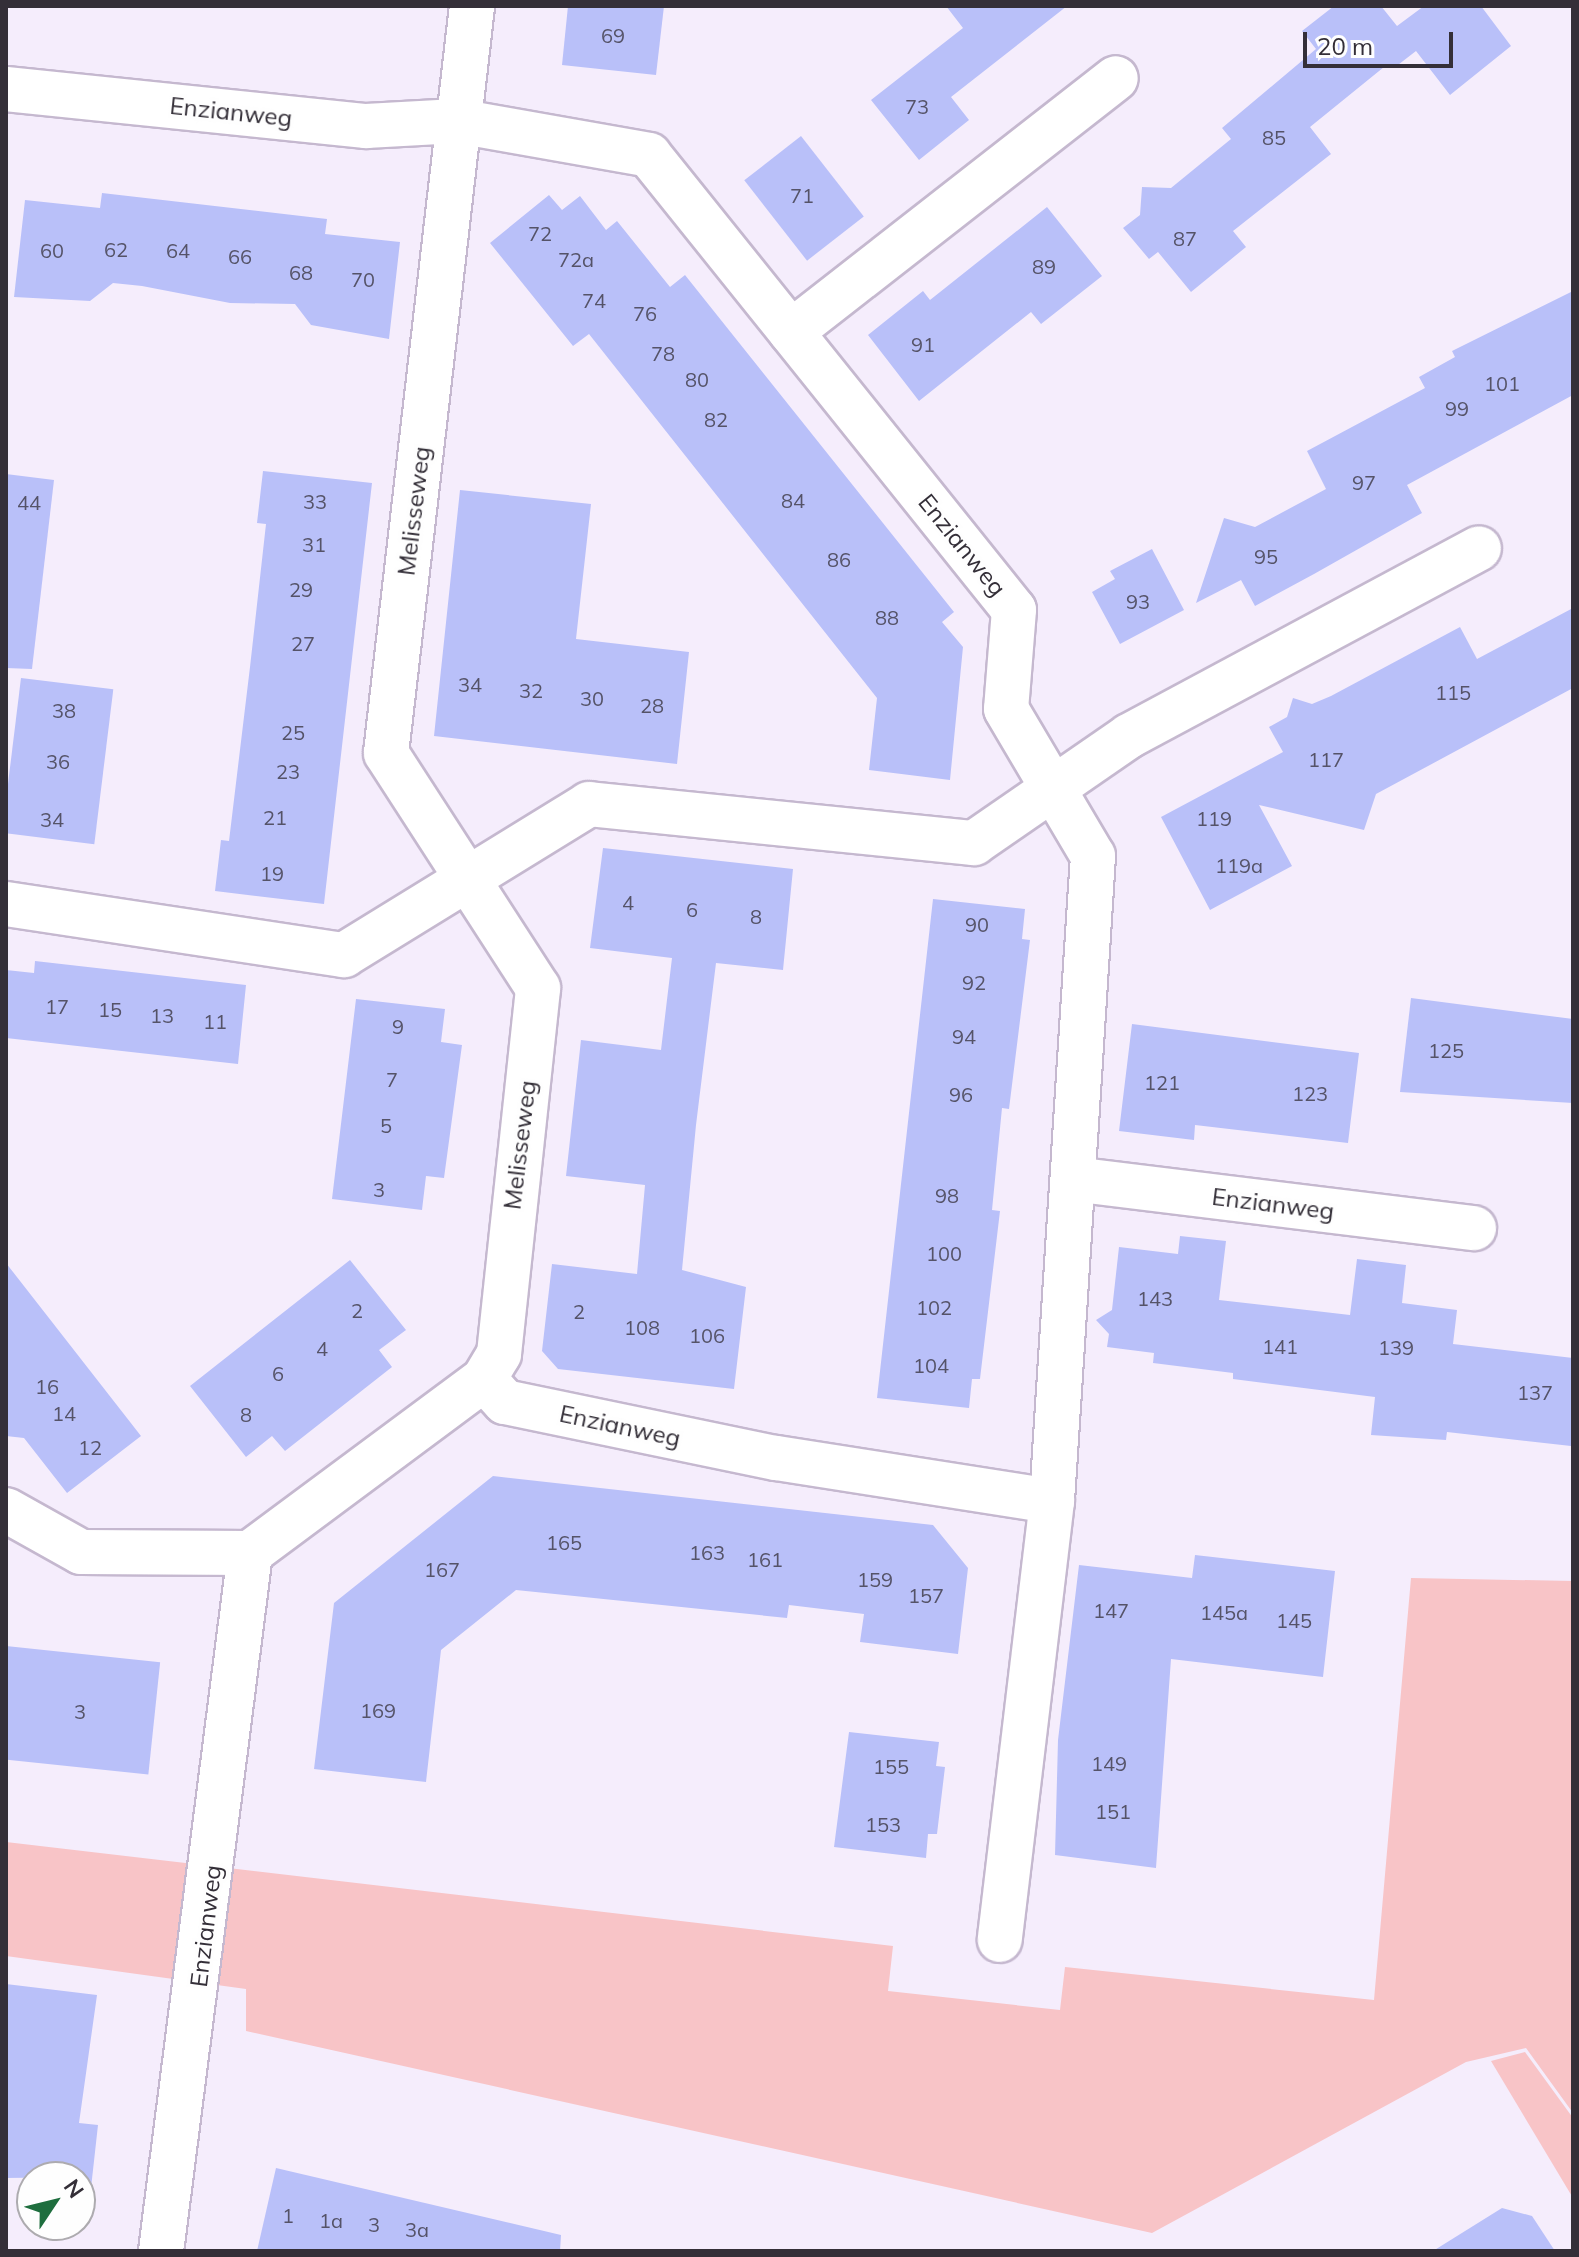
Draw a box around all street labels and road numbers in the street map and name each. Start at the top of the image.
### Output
street label: Enzianweg [168,91,294,133]
street label: Melisseweg [392,445,436,577]
street label: Enzianweg [912,488,1012,602]
street label: Melisseweg [498,1079,542,1211]
street label: Enzianweg [1210,1182,1336,1226]
street label: Enzianweg [557,1399,683,1453]
street label: Enzianweg [184,1863,228,1989]

